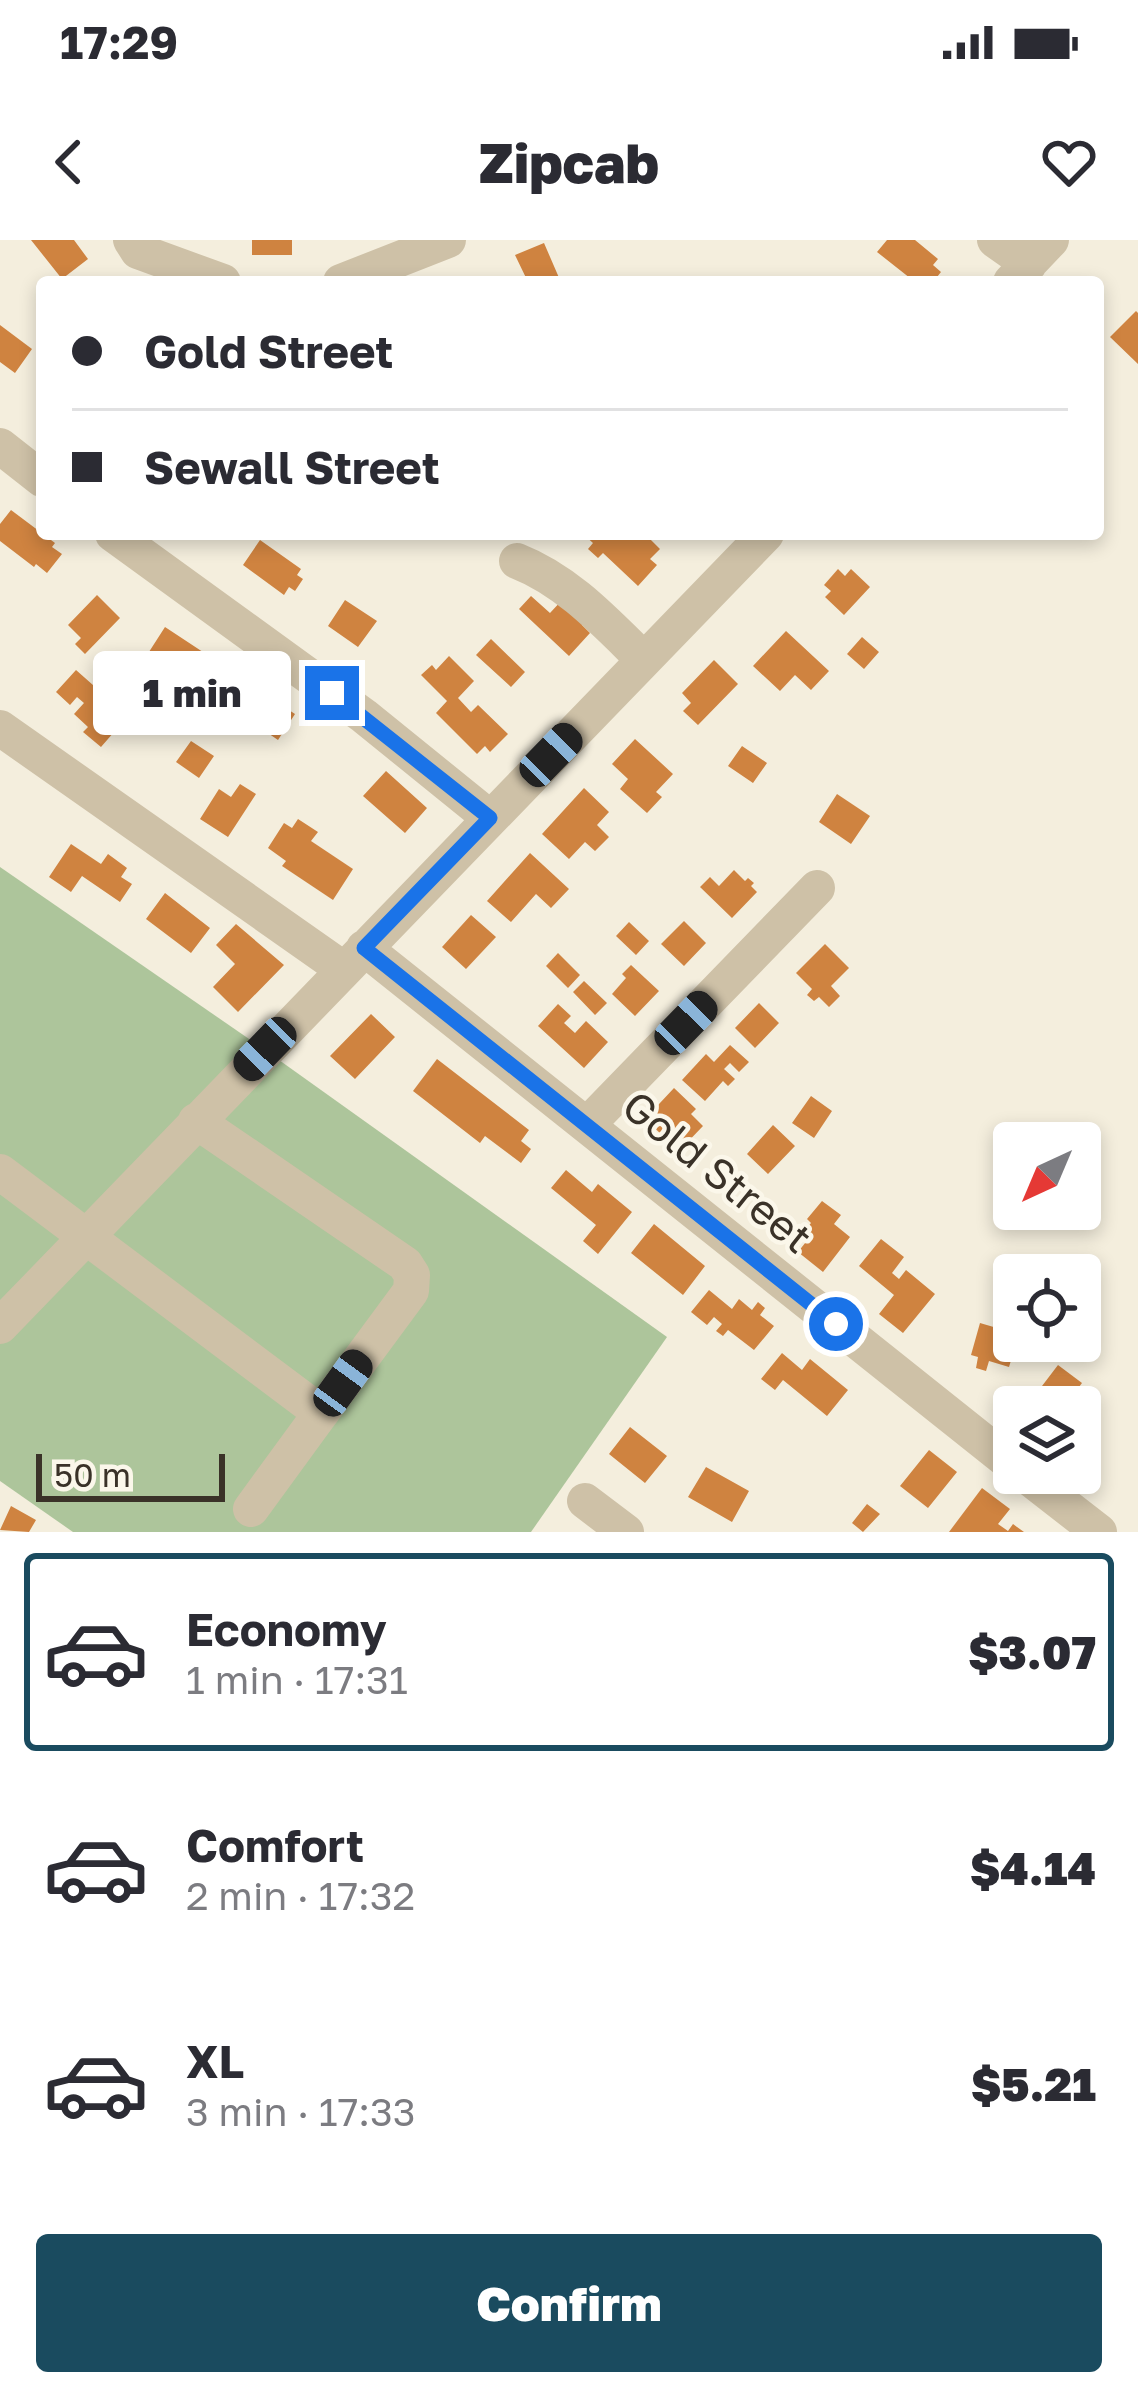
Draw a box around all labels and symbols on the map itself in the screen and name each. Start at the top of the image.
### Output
callout: 1 min [92,651,290,735]
route end [305,666,359,720]
car [513,717,589,793]
car [648,985,724,1061]
car [227,1011,303,1087]
street label: Gold Street [613,1080,823,1262]
north arrow [993,1122,1101,1230]
route start [809,1297,863,1351]
car [307,1343,379,1423]
scale bar [36,1448,225,1501]

